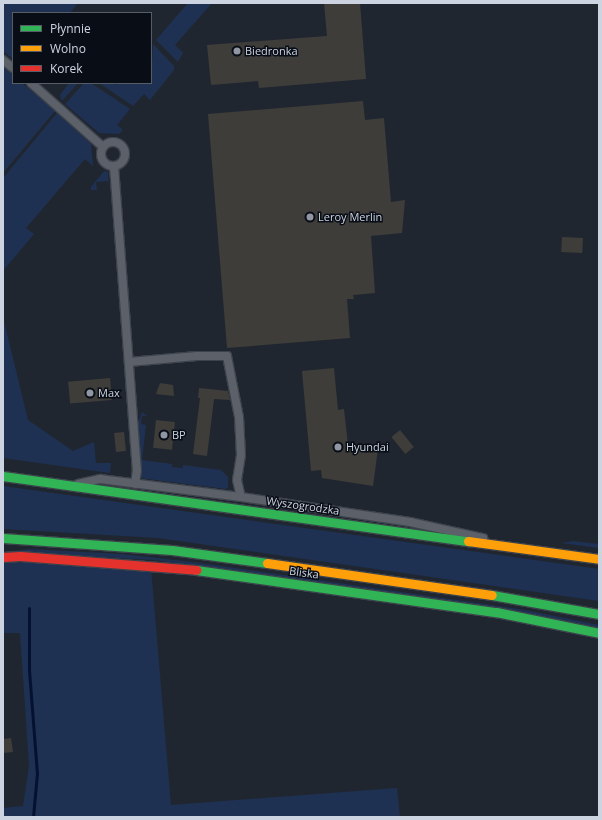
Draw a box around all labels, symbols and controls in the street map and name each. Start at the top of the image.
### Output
legend [12,12,152,84]
text: Płynnie [50,20,91,37]
text: Wolno [50,40,86,57]
place label: Biedronka [245,44,298,58]
marker: Biedronka [232,46,242,56]
text: Korek [50,60,83,77]
place label: Leroy Merlin [318,210,382,224]
marker: Leroy Merlin [305,212,315,222]
place label: Max [98,386,120,400]
marker: Max [85,388,95,398]
place label: BP [172,428,186,442]
marker: BP [159,430,169,440]
place label: Hyundai [346,440,389,454]
marker: Hyundai [333,442,343,452]
street label: Wyszogrodzka [266,494,340,518]
street label: Bliska [288,564,320,582]

